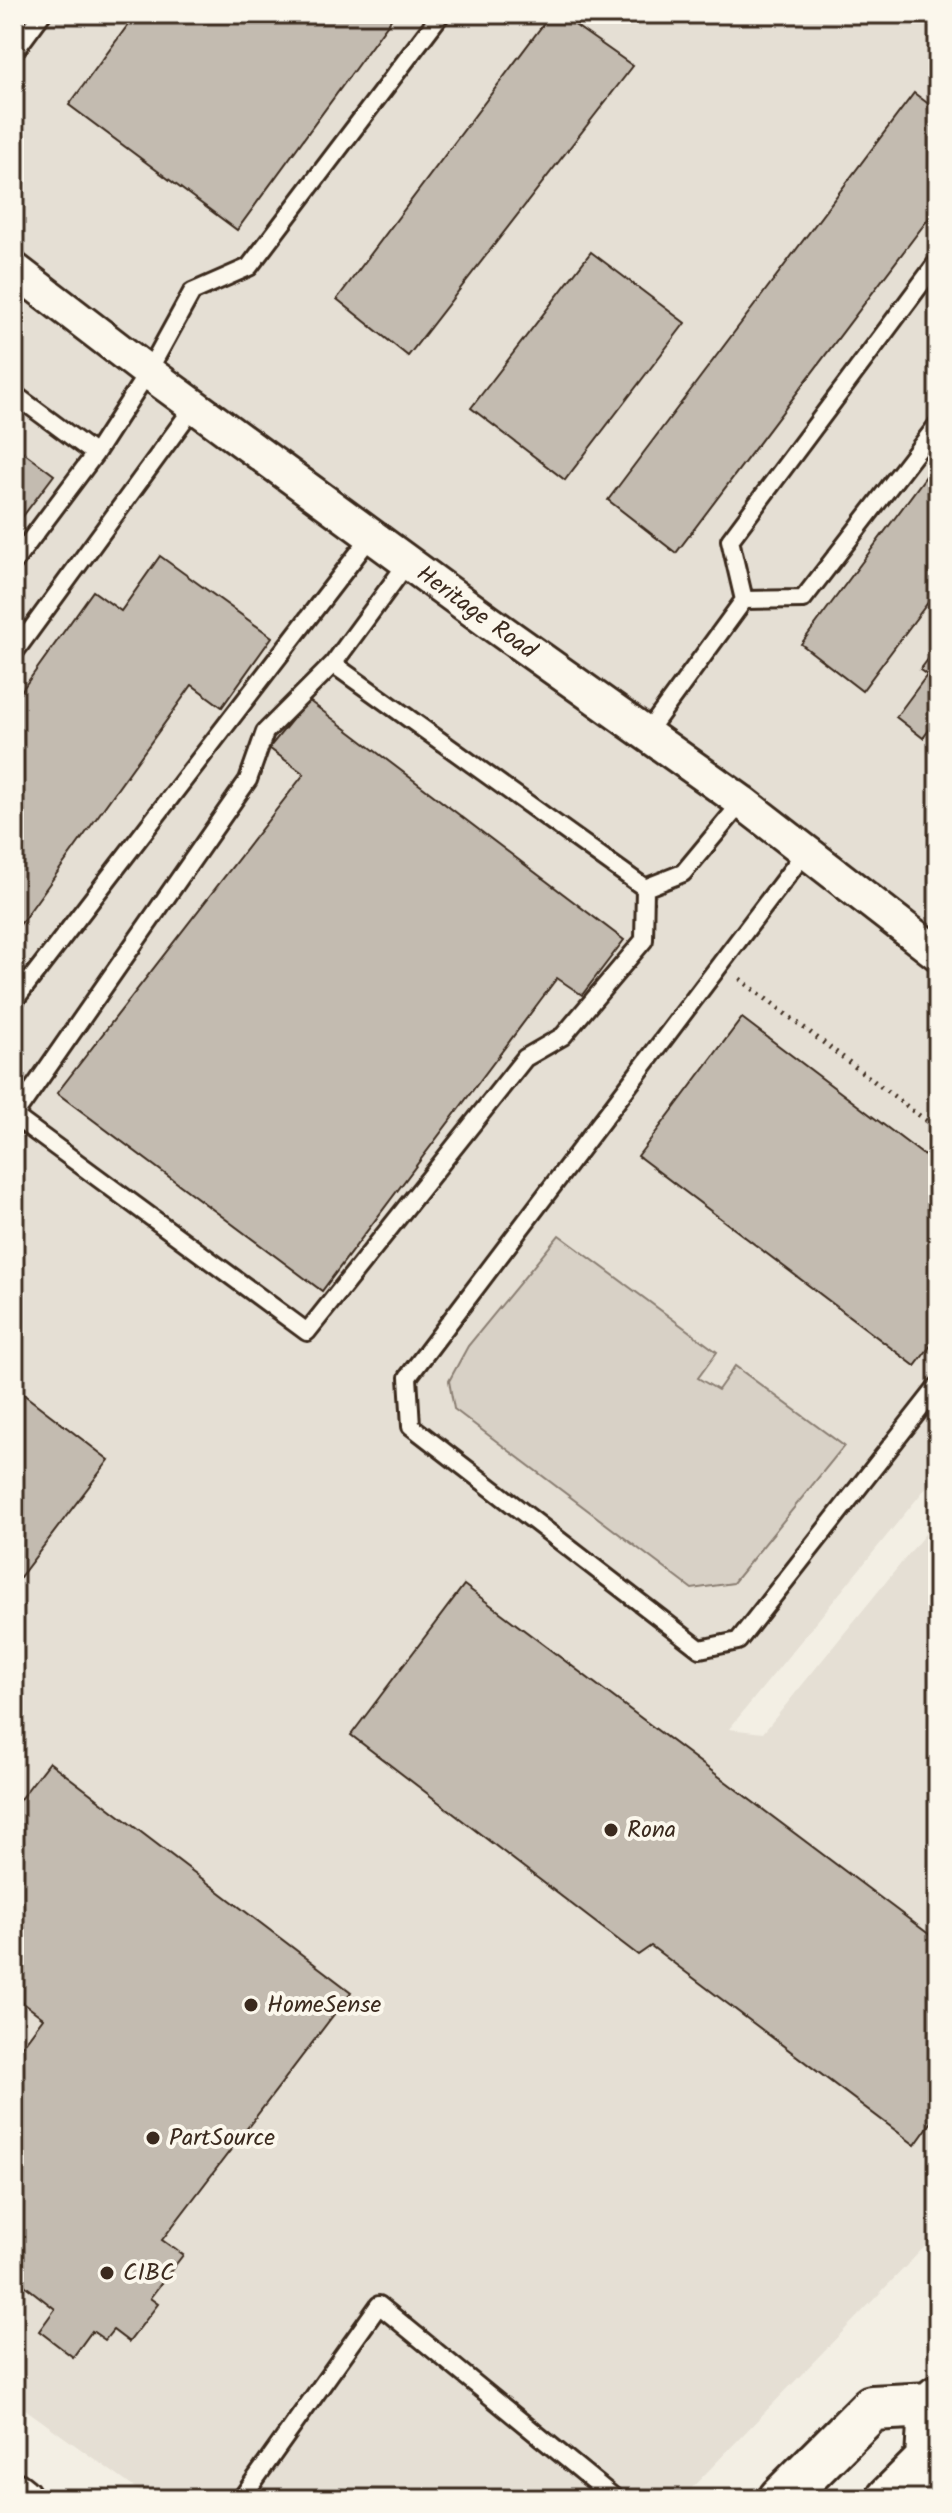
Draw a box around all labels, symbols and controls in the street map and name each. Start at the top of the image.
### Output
street label: Heritage Road [408,555,546,670]
place label: Rona [627,1811,676,1850]
marker: Rona [602,1821,620,1839]
place label: HomeSense [267,1986,381,2025]
marker: HomeSense [242,1996,260,2014]
place label: PartSource [169,2119,275,2158]
marker: PartSource [144,2129,162,2147]
place label: CIBC [123,2254,174,2293]
marker: CIBC [98,2264,116,2282]

